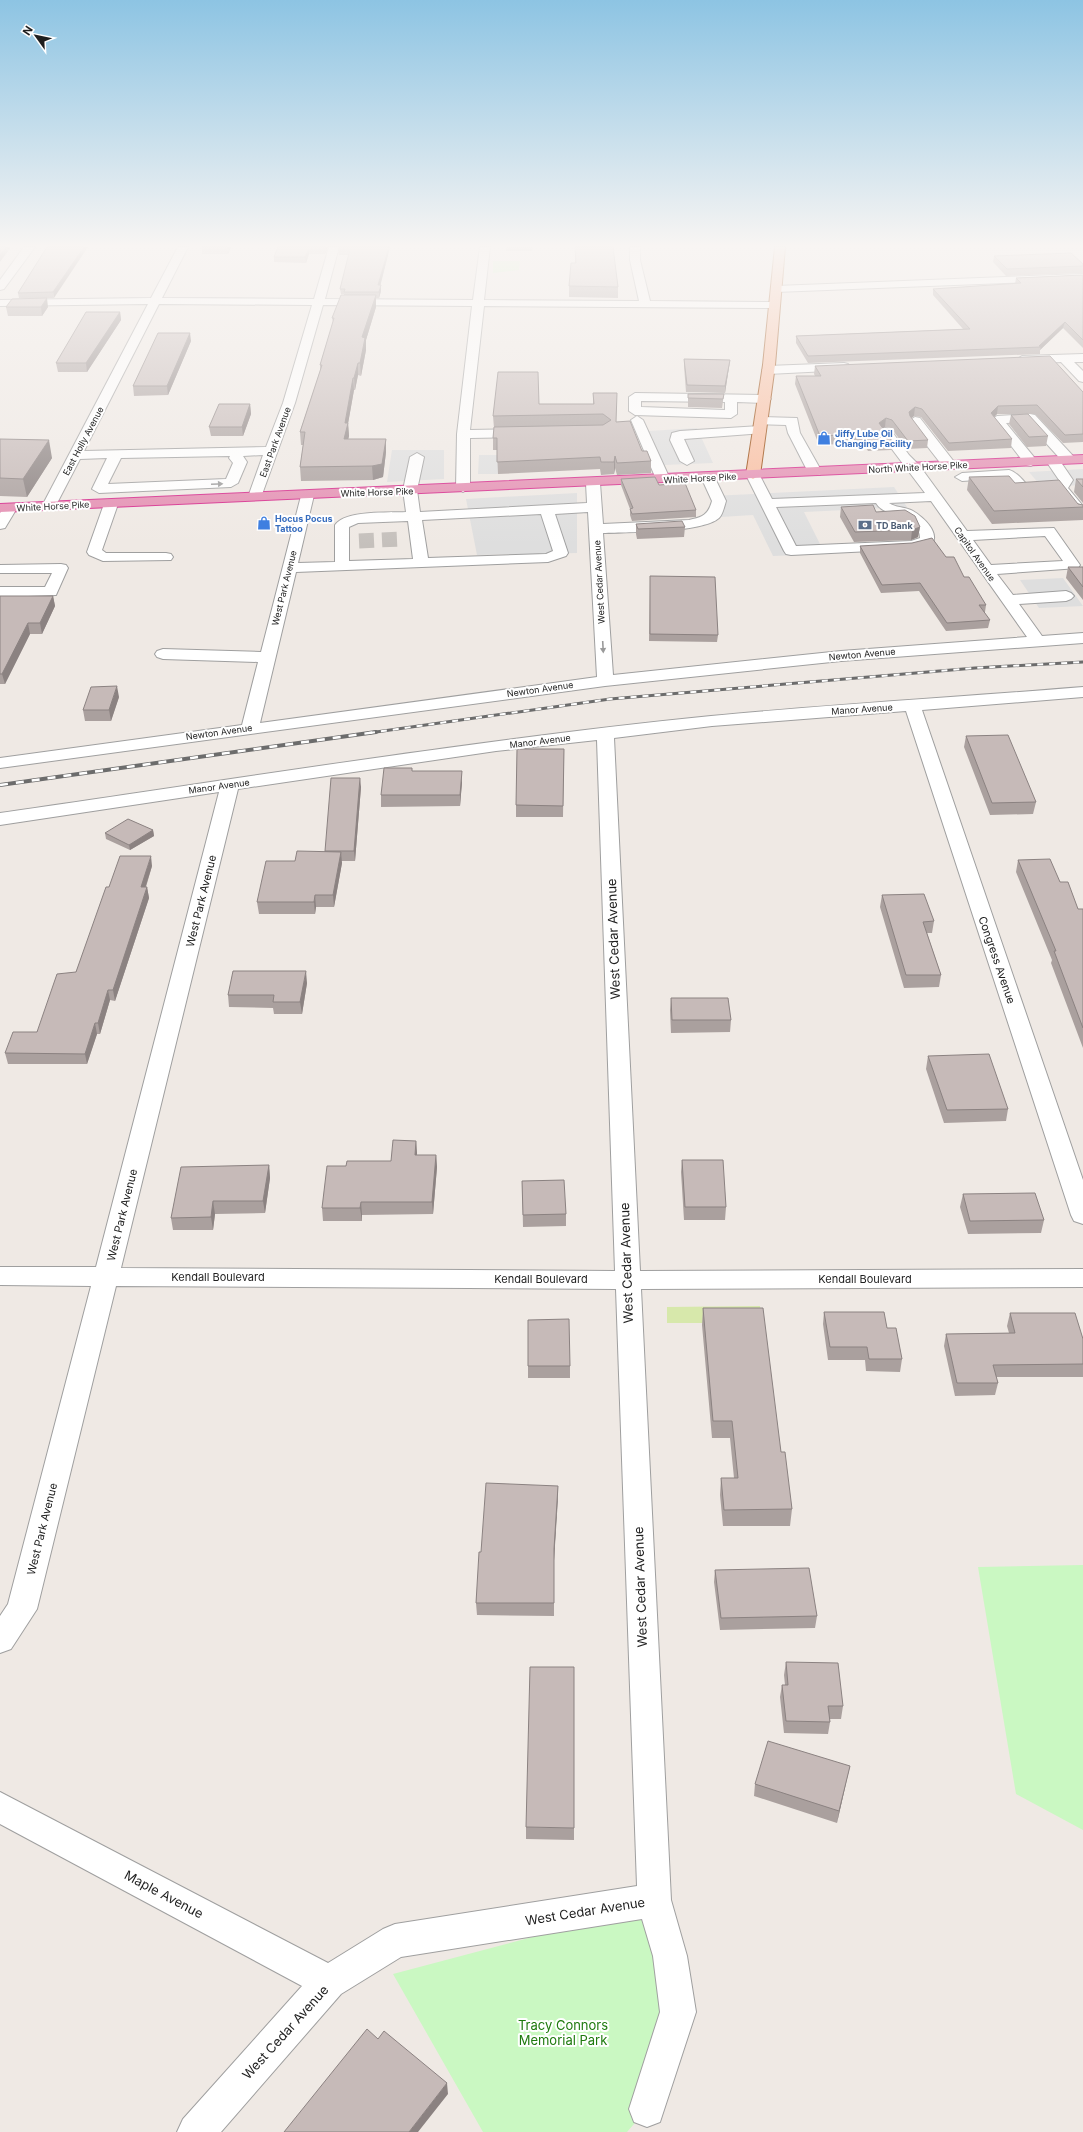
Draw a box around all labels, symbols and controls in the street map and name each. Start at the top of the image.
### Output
north arrow [16,16,56,56]
text: N [19,23,36,38]
street label: East Holly Avenue [60,405,106,477]
street label: East Park Avenue [257,405,293,479]
place label: Jiffy Lube Oil Changing Facility [835,428,912,449]
shop icon: Jiffy Lube Oil Changing Facility [816,430,832,446]
street label: North White Horse Pike [868,459,968,475]
street label: White Horse Pike [663,471,737,485]
one-way arrow [211,481,224,487]
street label: White Horse Pike [340,485,414,499]
street label: White Horse Pike [16,499,90,513]
place label: Hocus Pocus Tattoo [275,513,333,534]
shop icon: Hocus Pocus Tattoo [256,515,272,531]
bank icon: TD Bank [857,517,873,533]
place label: TD Bank [876,520,913,531]
street label: Capitol Avenue [952,525,998,583]
street label: West Cedar Avenue [591,540,607,624]
street label: West Park Avenue [269,549,299,627]
one-way arrow [599,641,606,653]
street label: Newton Avenue [828,646,896,662]
street label: Newton Avenue [506,679,574,699]
street label: Manor Avenue [831,701,893,717]
street label: Newton Avenue [185,722,253,742]
street label: Manor Avenue [509,732,571,750]
street label: Manor Avenue [188,776,250,796]
street label: West Park Avenue [183,853,219,949]
street label: West Cedar Avenue [603,878,623,1000]
street label: Congress Avenue [975,914,1019,1006]
street label: West Park Avenue [104,1167,140,1263]
street label: West Cedar Avenue [616,1202,636,1324]
street label: Kendall Boulevard [171,1270,265,1284]
street label: Kendall Boulevard [494,1272,588,1286]
street label: Kendall Boulevard [818,1272,912,1286]
street label: West Park Avenue [24,1481,60,1577]
street label: West Cedar Avenue [630,1526,650,1648]
street label: Maple Avenue [122,1866,206,1922]
street label: West Cedar Avenue [524,1894,646,1928]
street label: West Cedar Avenue [239,1982,331,2082]
park label: Tracy Connors Memorial Park [518,2017,608,2048]

